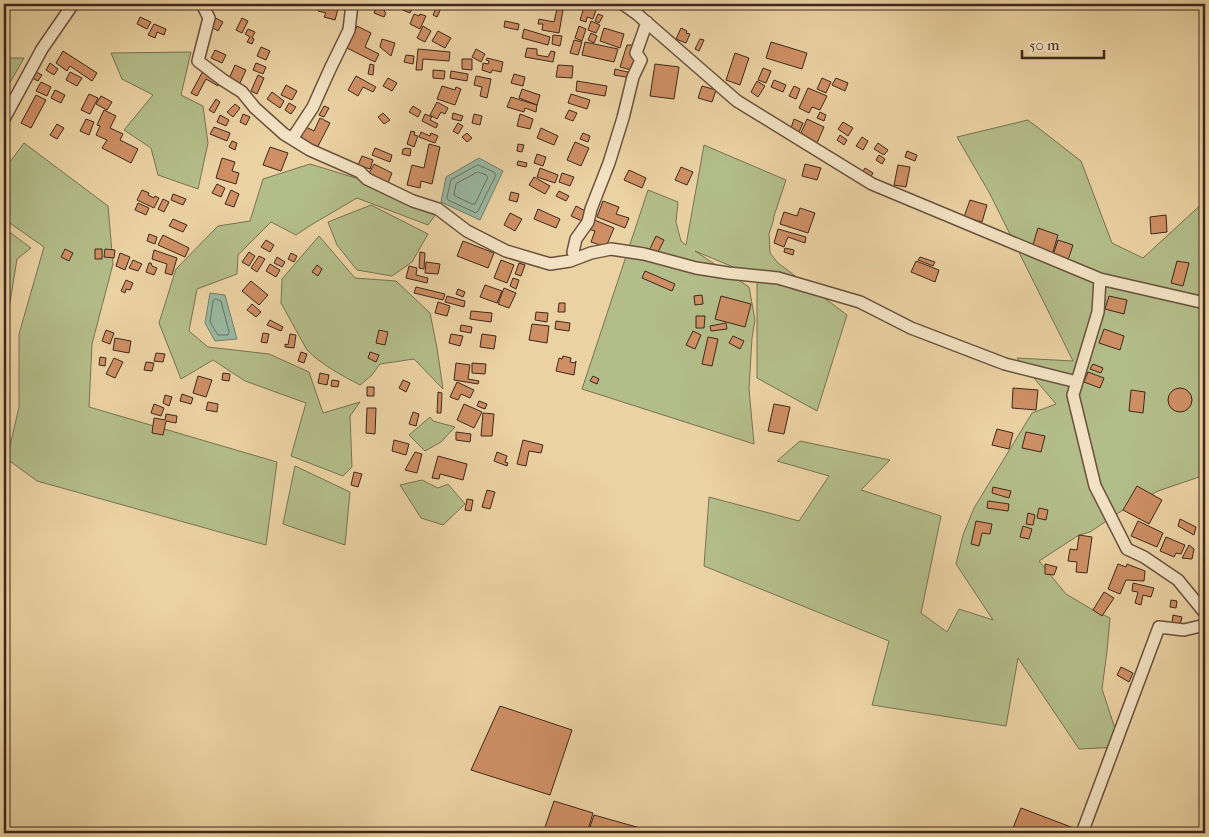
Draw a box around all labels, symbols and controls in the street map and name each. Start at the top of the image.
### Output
scale bar [1022,28,1104,60]
text: 50 m [1029,36,1060,54]

